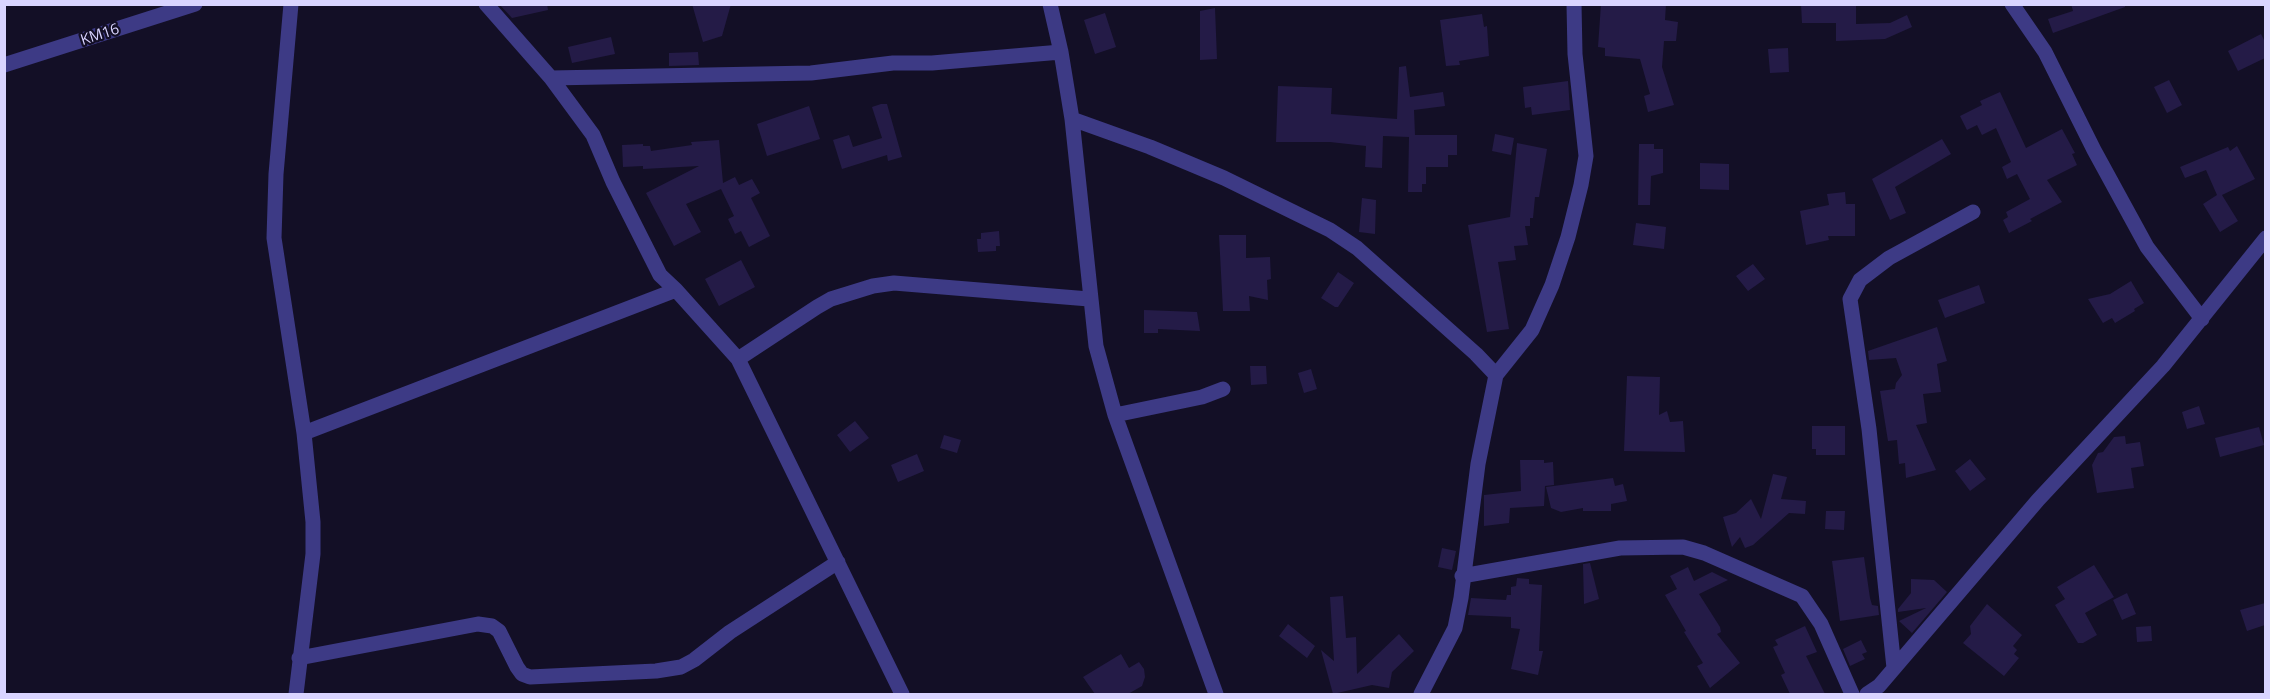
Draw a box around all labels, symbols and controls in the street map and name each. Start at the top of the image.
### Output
street label: KM16 [78,20,122,50]

